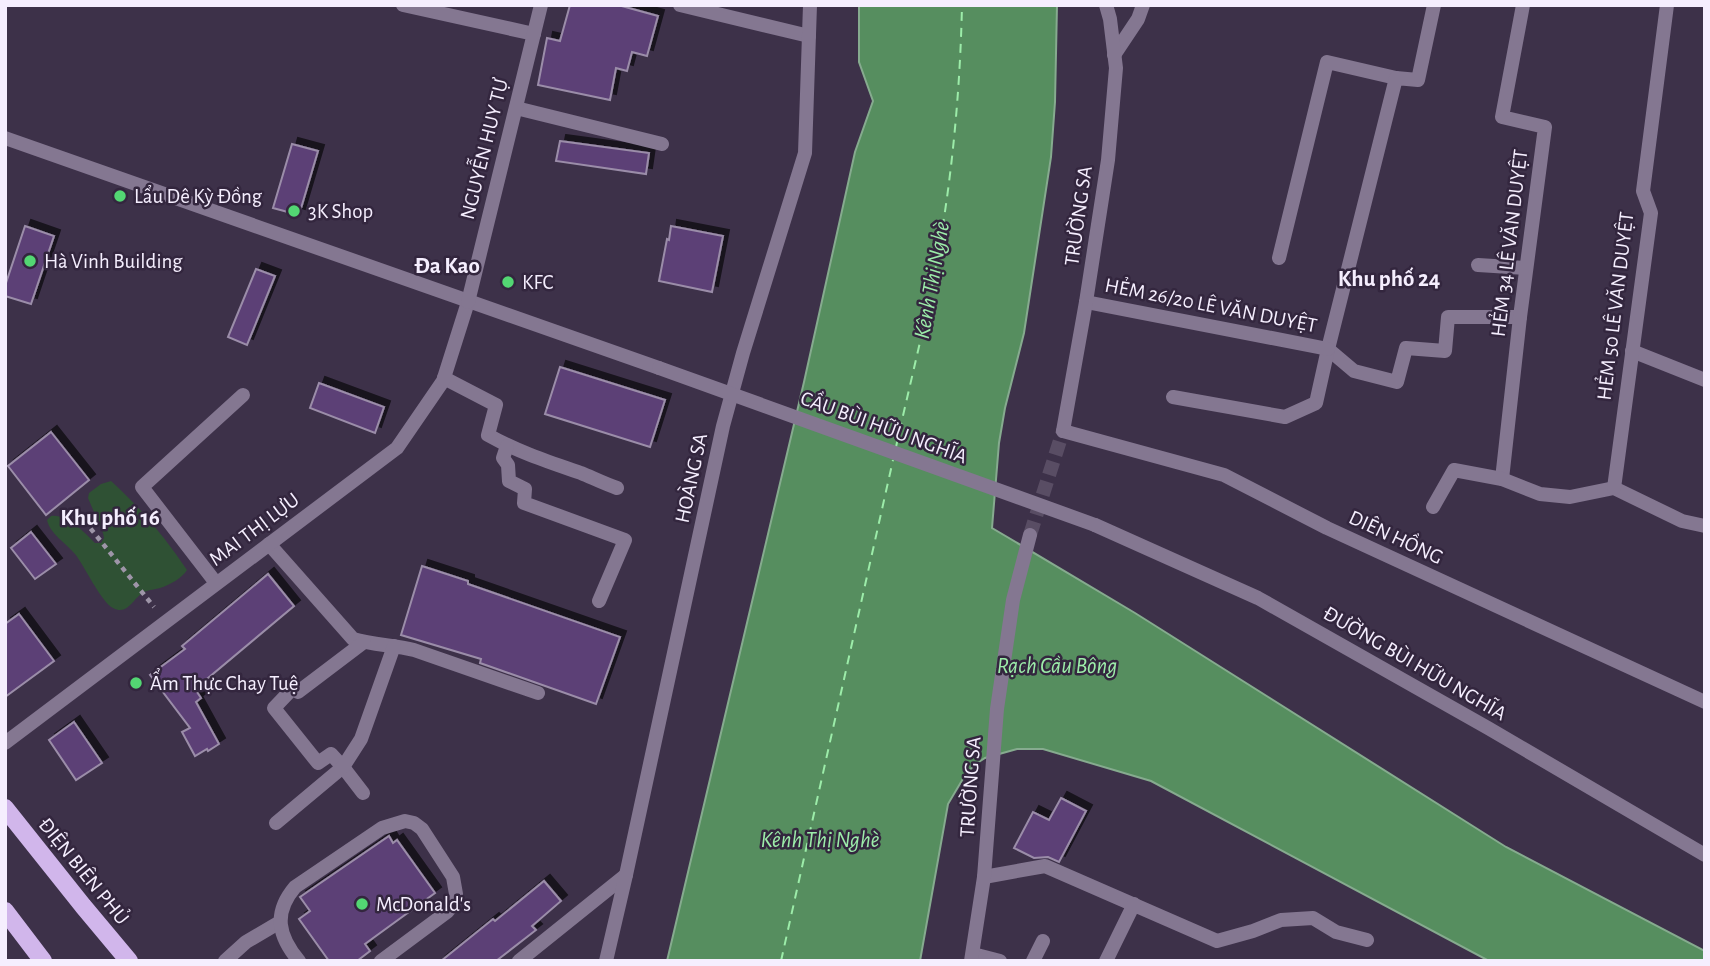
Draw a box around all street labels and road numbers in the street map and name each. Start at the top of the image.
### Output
street label: NGUYỄN HUY TỰ [452,75,512,222]
street label: HẺM 34 LÊ VĂN DUYỆT [1486,148,1531,338]
street label: TRƯỜNG SA [1059,164,1096,267]
street label: HẺM 50 LÊ VĂN DUYỆT [1592,210,1637,401]
street label: HẺM 26/20 LÊ VĂN DUYỆT [1103,273,1319,336]
street label: CẦU BÙI HỮU NGHĨA [798,384,971,467]
street label: HOÀNG SA [670,431,711,525]
street label: MAI THỊ LỰU [205,489,303,570]
street label: DIÊN HỒNG [1346,503,1448,568]
street label: ĐƯỜNG BÙI HỮU NGHĨA [1320,601,1511,724]
street label: TRƯỜNG SA [955,736,984,838]
street label: ÐIỆN BIÊN PHỦ [34,813,135,929]

